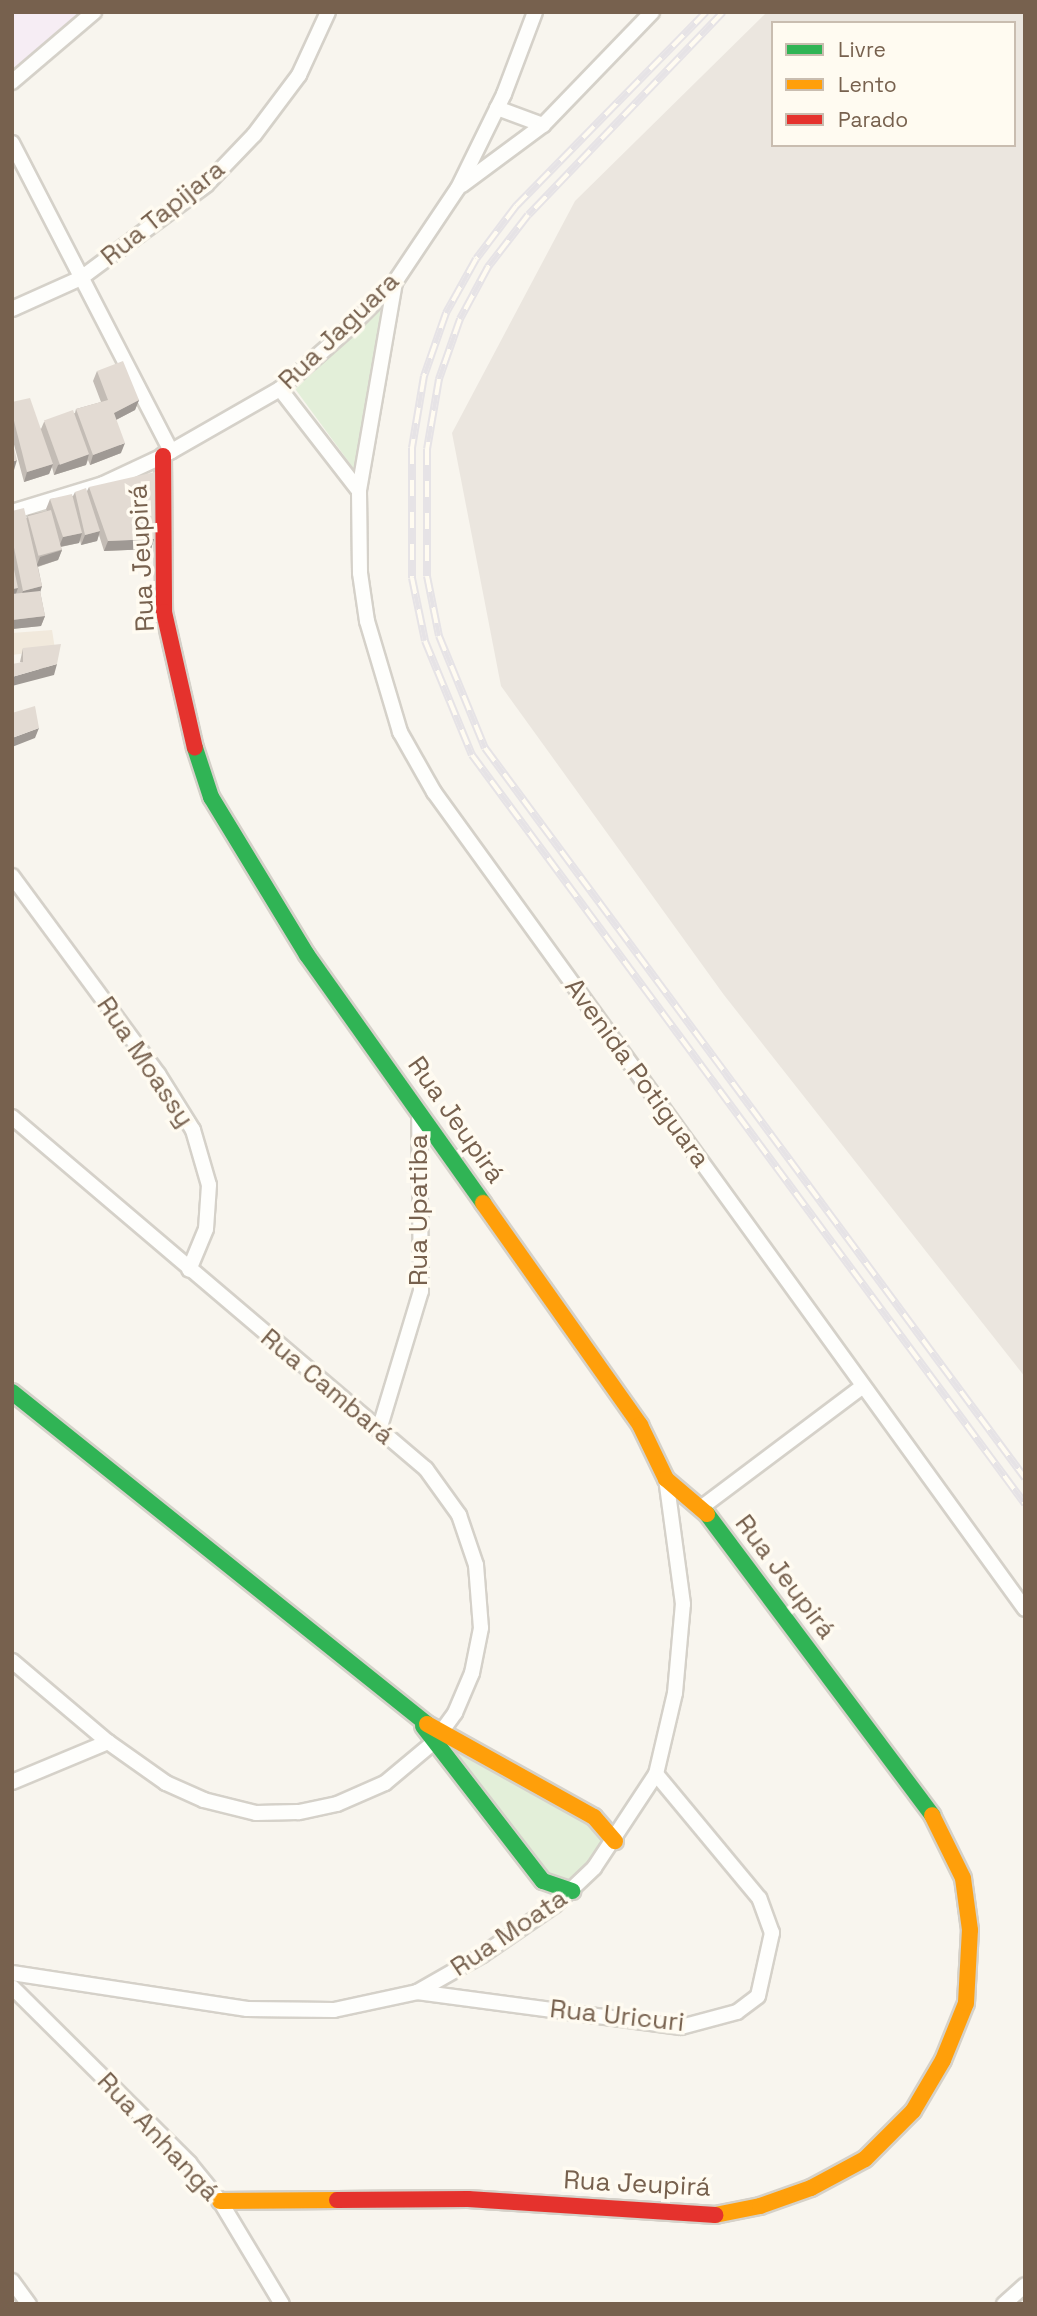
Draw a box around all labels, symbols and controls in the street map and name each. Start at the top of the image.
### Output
legend [771,21,1016,147]
text: Livre [838,36,886,63]
text: Lento [838,71,897,98]
text: Parado [838,106,908,133]
street label: Rua Tapijara [95,153,231,273]
street label: Rua Jaguara [272,266,406,396]
street label: Rua Jeupirá [123,484,161,632]
street label: Avenida Potiguara [558,972,716,1174]
street label: Rua Moassy [90,991,200,1133]
street label: Rua Jeupirá [401,1051,511,1189]
street label: Rua Upatiba [403,1134,435,1286]
street label: Rua Cambará [254,1322,400,1452]
street label: Rua Jeupirá [728,1509,842,1645]
street label: Rua Moata [445,1883,573,1983]
street label: Rua Uricuri [548,1993,686,2039]
street label: Rua Anhangá [90,2066,226,2208]
street label: Rua Jeupirá [563,2165,711,2203]

